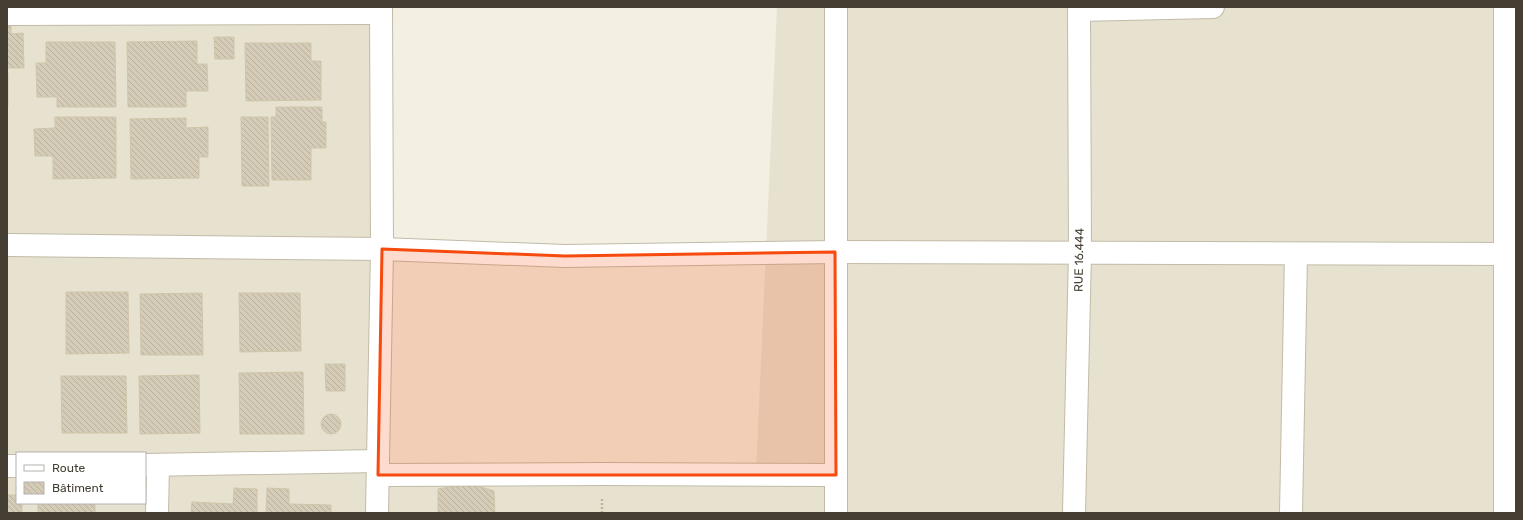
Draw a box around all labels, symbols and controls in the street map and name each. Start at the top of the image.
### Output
street label: RUE 16.444 [1071,227,1087,292]
legend [16,452,146,504]
text: Route [52,461,86,475]
text: Bâtiment [52,481,104,495]

